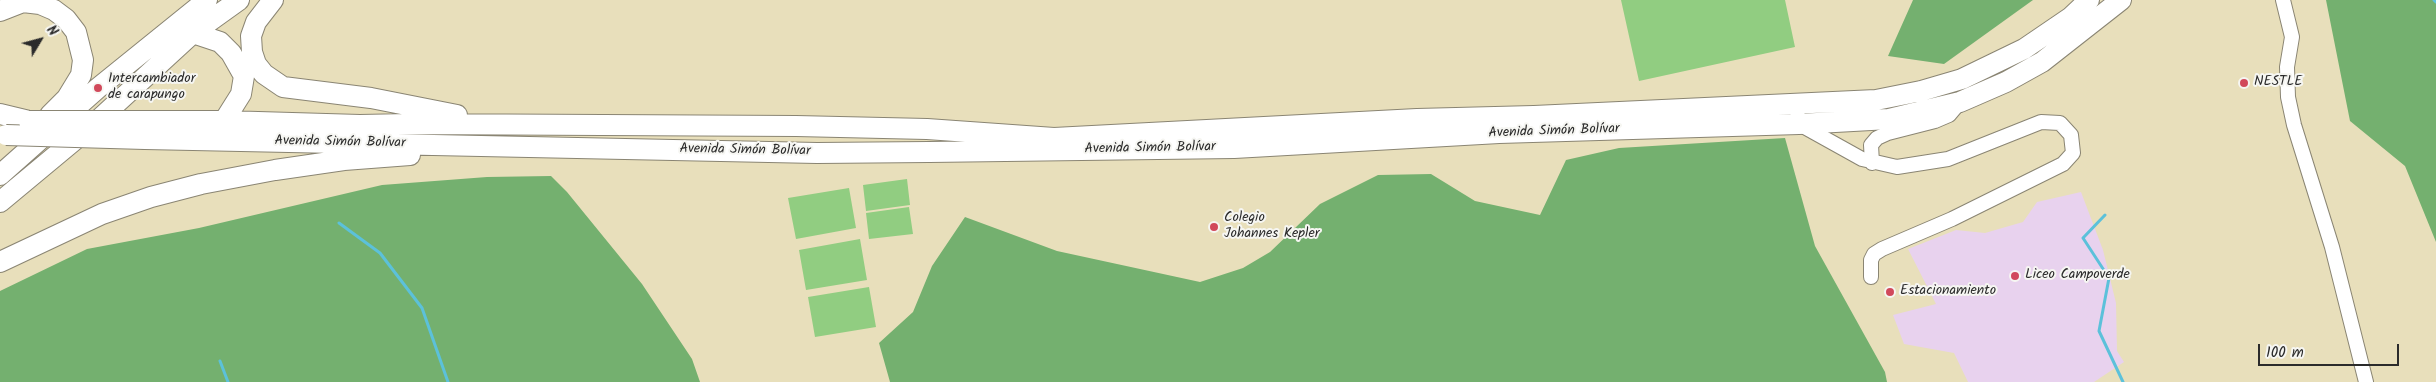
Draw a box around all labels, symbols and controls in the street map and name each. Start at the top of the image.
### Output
north arrow [15,15,65,65]
text: N [41,21,63,41]
place label: Intercambiador de carapungo [108,72,195,104]
place label: NESTLE [2254,75,2302,91]
marker: NESTLE [2238,77,2250,89]
marker: Intercambiador de carapungo [92,82,104,94]
street label: Avenida Simón Bolívar [1488,121,1620,143]
street label: Avenida Simón Bolívar [274,133,406,153]
street label: Avenida Simón Bolívar [1084,139,1216,159]
street label: Avenida Simón Bolívar [679,141,811,161]
place label: Colegio Johannes Kepler [1224,211,1319,243]
marker: Colegio Johannes Kepler [1208,221,1220,233]
place label: Liceo Campoverde [2025,268,2130,284]
marker: Liceo Campoverde [2009,270,2021,282]
place label: Estacionamiento [1900,284,1996,300]
marker: Estacionamiento [1884,286,1896,298]
scale bar [2261,334,2402,366]
text: 100 m [2266,341,2304,365]

